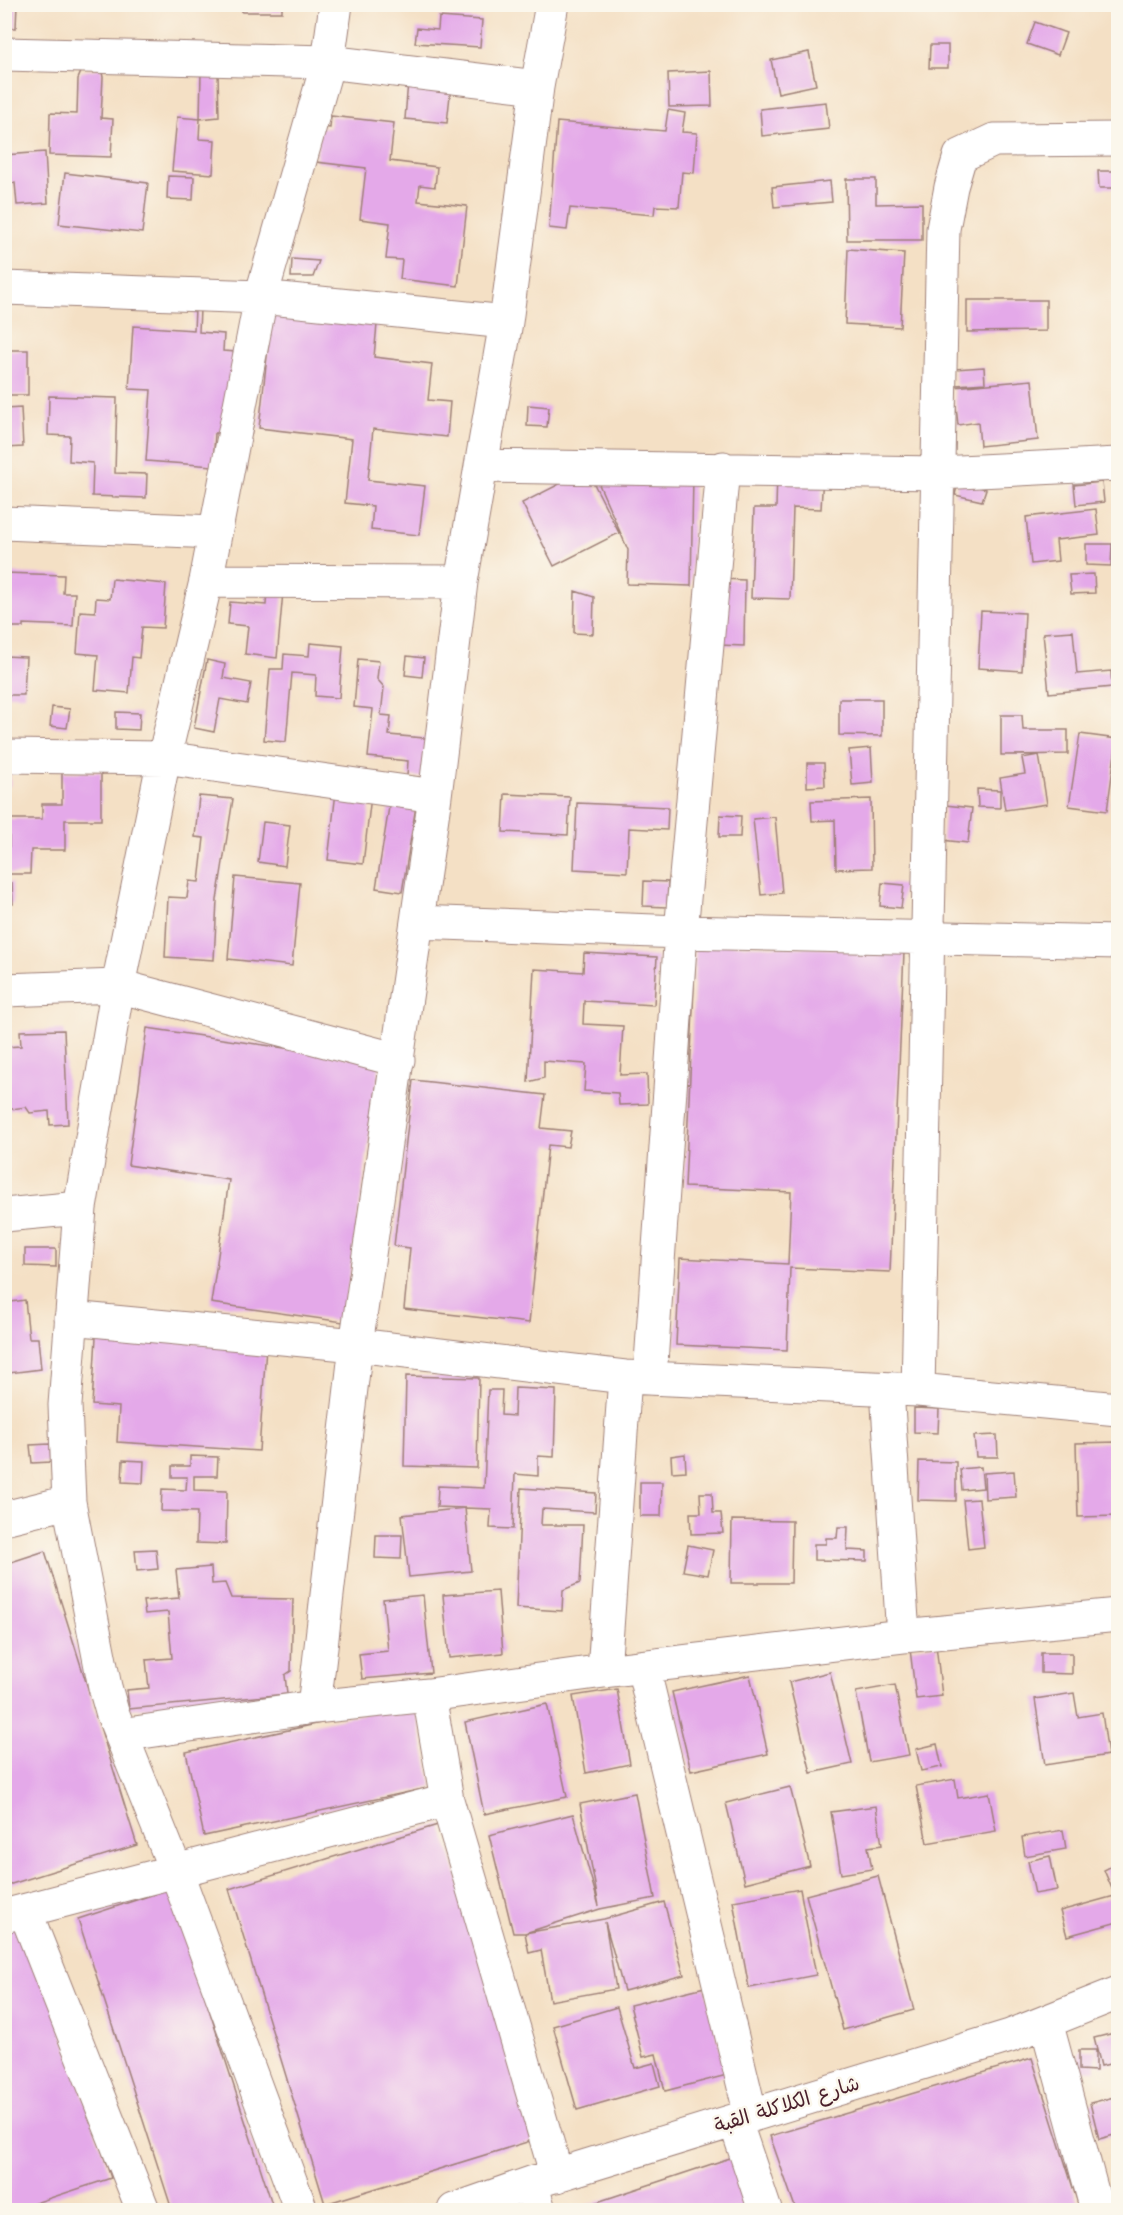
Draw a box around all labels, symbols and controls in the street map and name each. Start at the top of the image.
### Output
street label: شارع الكلاكلة القبة [711,2070,863,2140]

